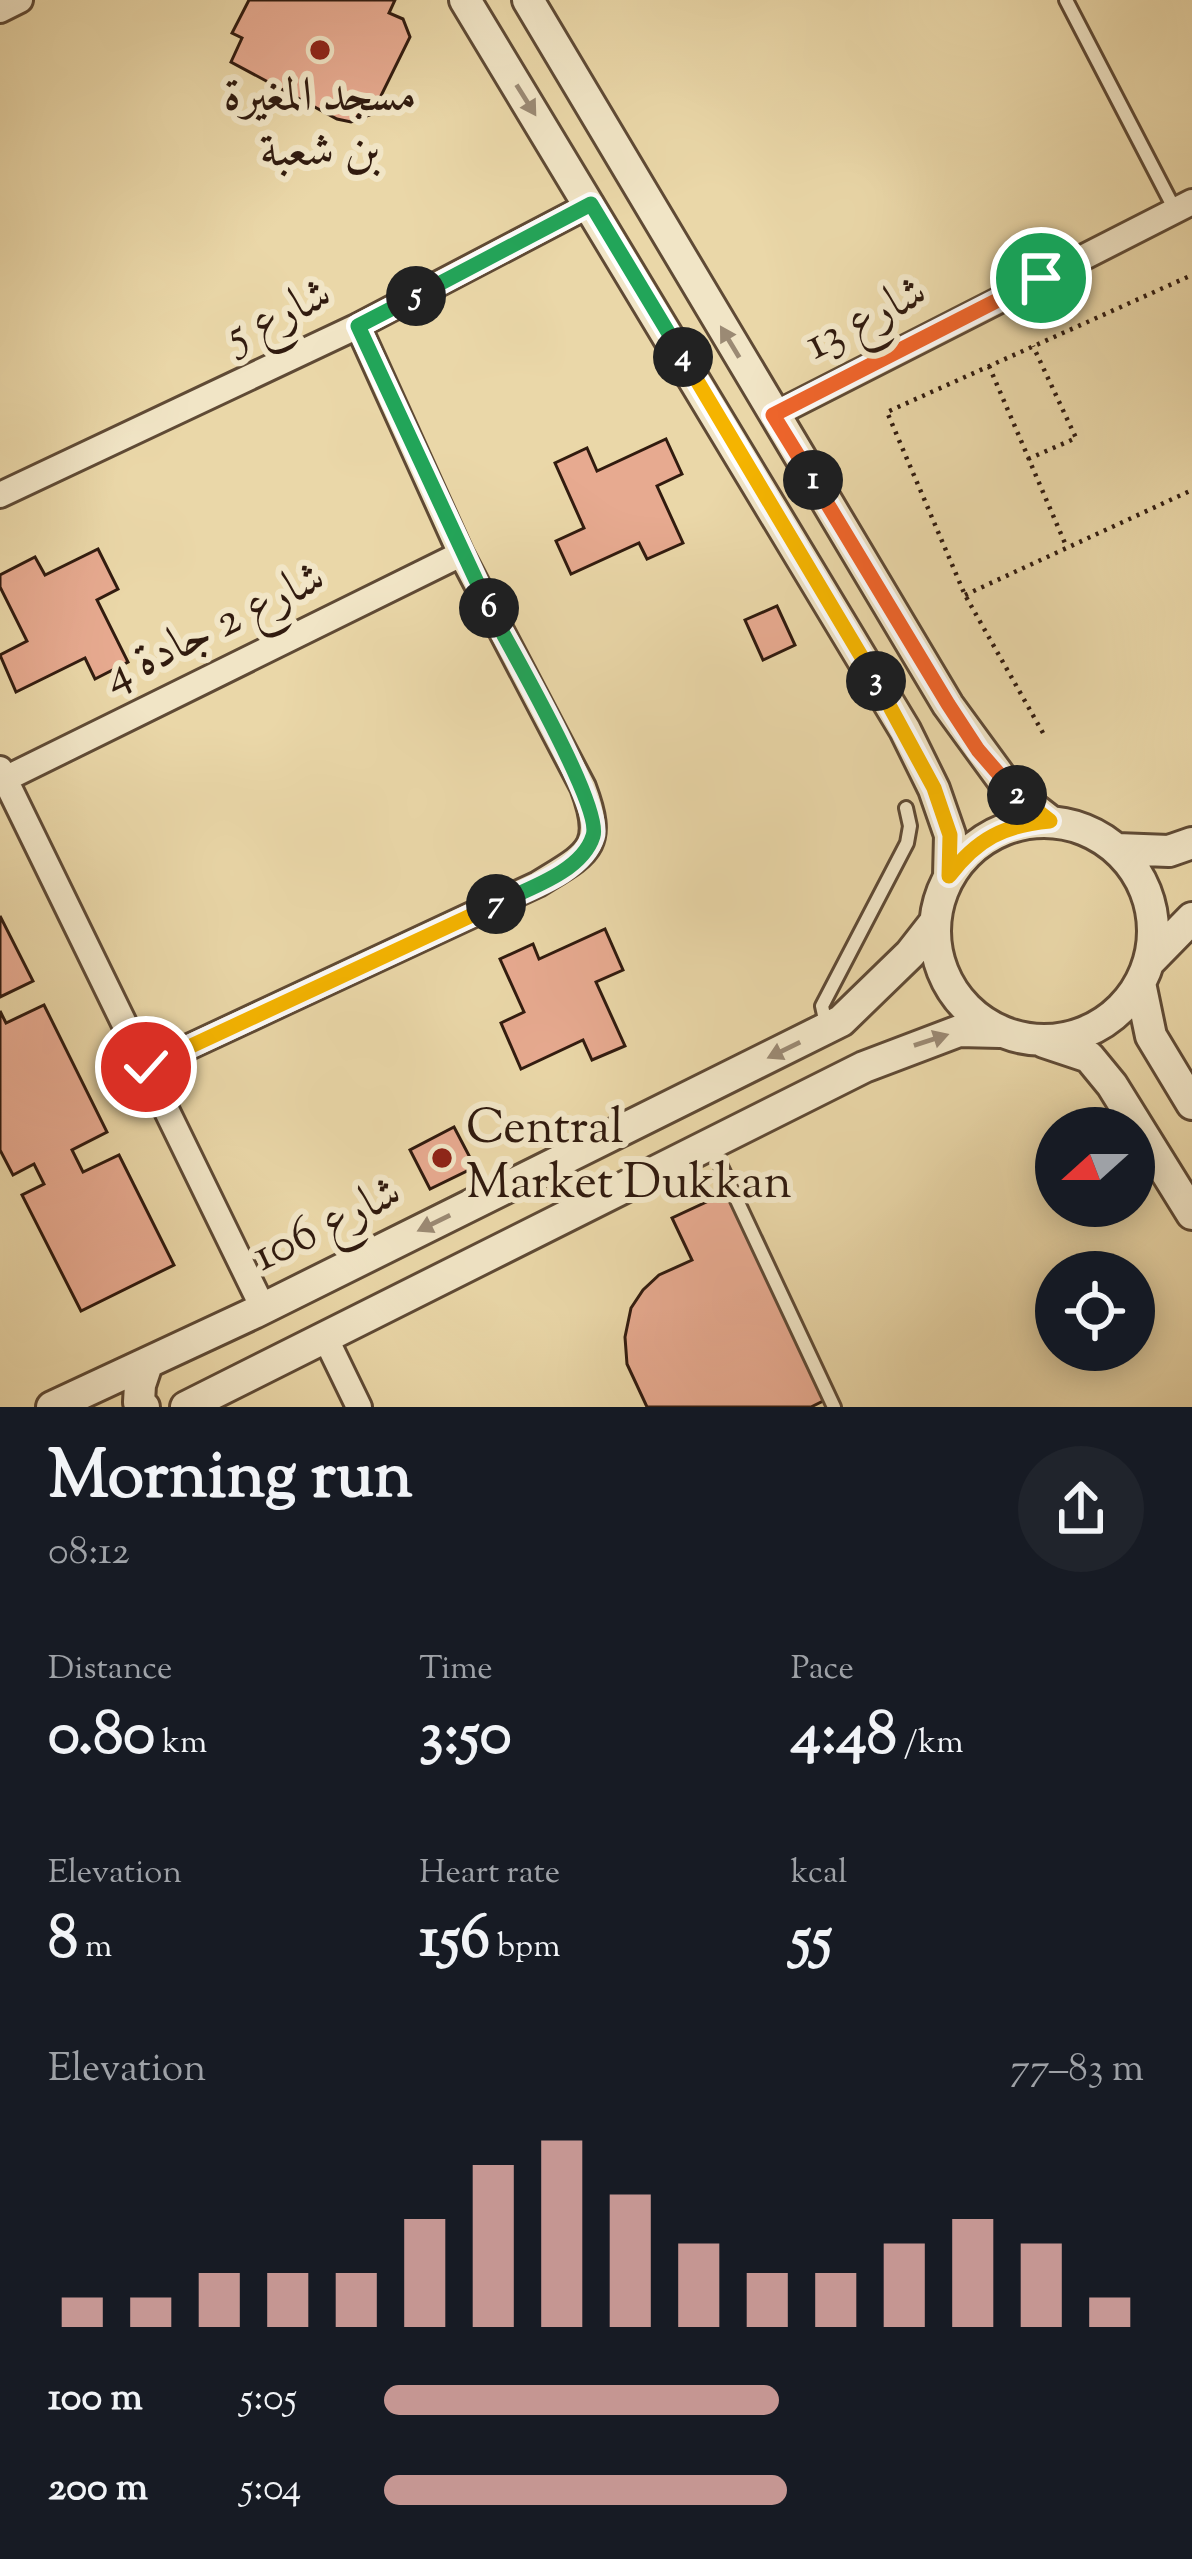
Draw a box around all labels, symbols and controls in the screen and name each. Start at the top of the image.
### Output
marker: مسجد المغيرة بن شعبة [307,37,333,63]
place label: مسجد المغيرة بن شعبة [223,64,417,188]
one-way arrow [514,83,536,116]
pin [990,227,1092,329]
icon: arrive [1008,245,1074,311]
street label: شارع 13 [794,260,940,380]
street label: شارع 5 [213,262,345,373]
pin: 5 [386,266,446,326]
text: 5 [410,272,422,320]
one-way arrow [721,325,742,359]
pin: 4 [653,327,713,387]
text: 4 [675,333,691,381]
pin: 1 [783,450,843,510]
text: 1 [807,456,819,504]
street label: شارع 2 جادة 4 [92,545,338,713]
pin: 6 [459,578,519,638]
text: 6 [481,584,497,632]
pin: 3 [846,651,906,711]
text: 3 [869,657,883,705]
pin: 2 [987,765,1047,825]
text: 2 [1009,771,1025,819]
pin: 7 [466,874,526,934]
text: 7 [488,880,504,928]
pin [95,1016,197,1118]
one-way arrow [913,1030,950,1049]
icon: check [113,1034,179,1100]
one-way arrow [767,1039,801,1059]
place label: Central Market Dukkan [466,1096,792,1220]
north arrow [1035,1107,1155,1227]
map controls [1035,1107,1155,1371]
marker: Central Market Dukkan [429,1145,455,1171]
street label: شارع 106 [242,1160,414,1292]
one-way arrow [417,1213,452,1233]
button: locate [1035,1251,1155,1371]
text: Morning run [48,1433,413,1528]
button: share [1018,1446,1144,1572]
text: 08:12 [48,1526,130,1582]
text: Distance [48,1646,172,1694]
text: Time [419,1646,493,1694]
text: Pace [791,1646,854,1694]
text: 0.80 [48,1694,155,1781]
text: 3:50 [419,1694,511,1781]
text: 4:48 [791,1694,897,1781]
text: km [155,1720,207,1768]
text: /km [897,1720,963,1768]
text: Elevation [48,1850,182,1898]
text: Heart rate [419,1850,560,1898]
text: kcal [791,1850,847,1898]
text: 8 [48,1898,78,1985]
text: 156 [419,1898,490,1985]
text: 55 [791,1898,832,1985]
text: m [78,1924,112,1972]
text: bpm [490,1924,560,1972]
text: Elevation [48,2043,206,2099]
text: 77–83 m [1010,2043,1144,2099]
text: 100 m [48,2372,143,2428]
text: 5:05 [240,2372,297,2428]
text: 200 m [48,2462,148,2518]
text: 5:04 [240,2462,301,2518]

